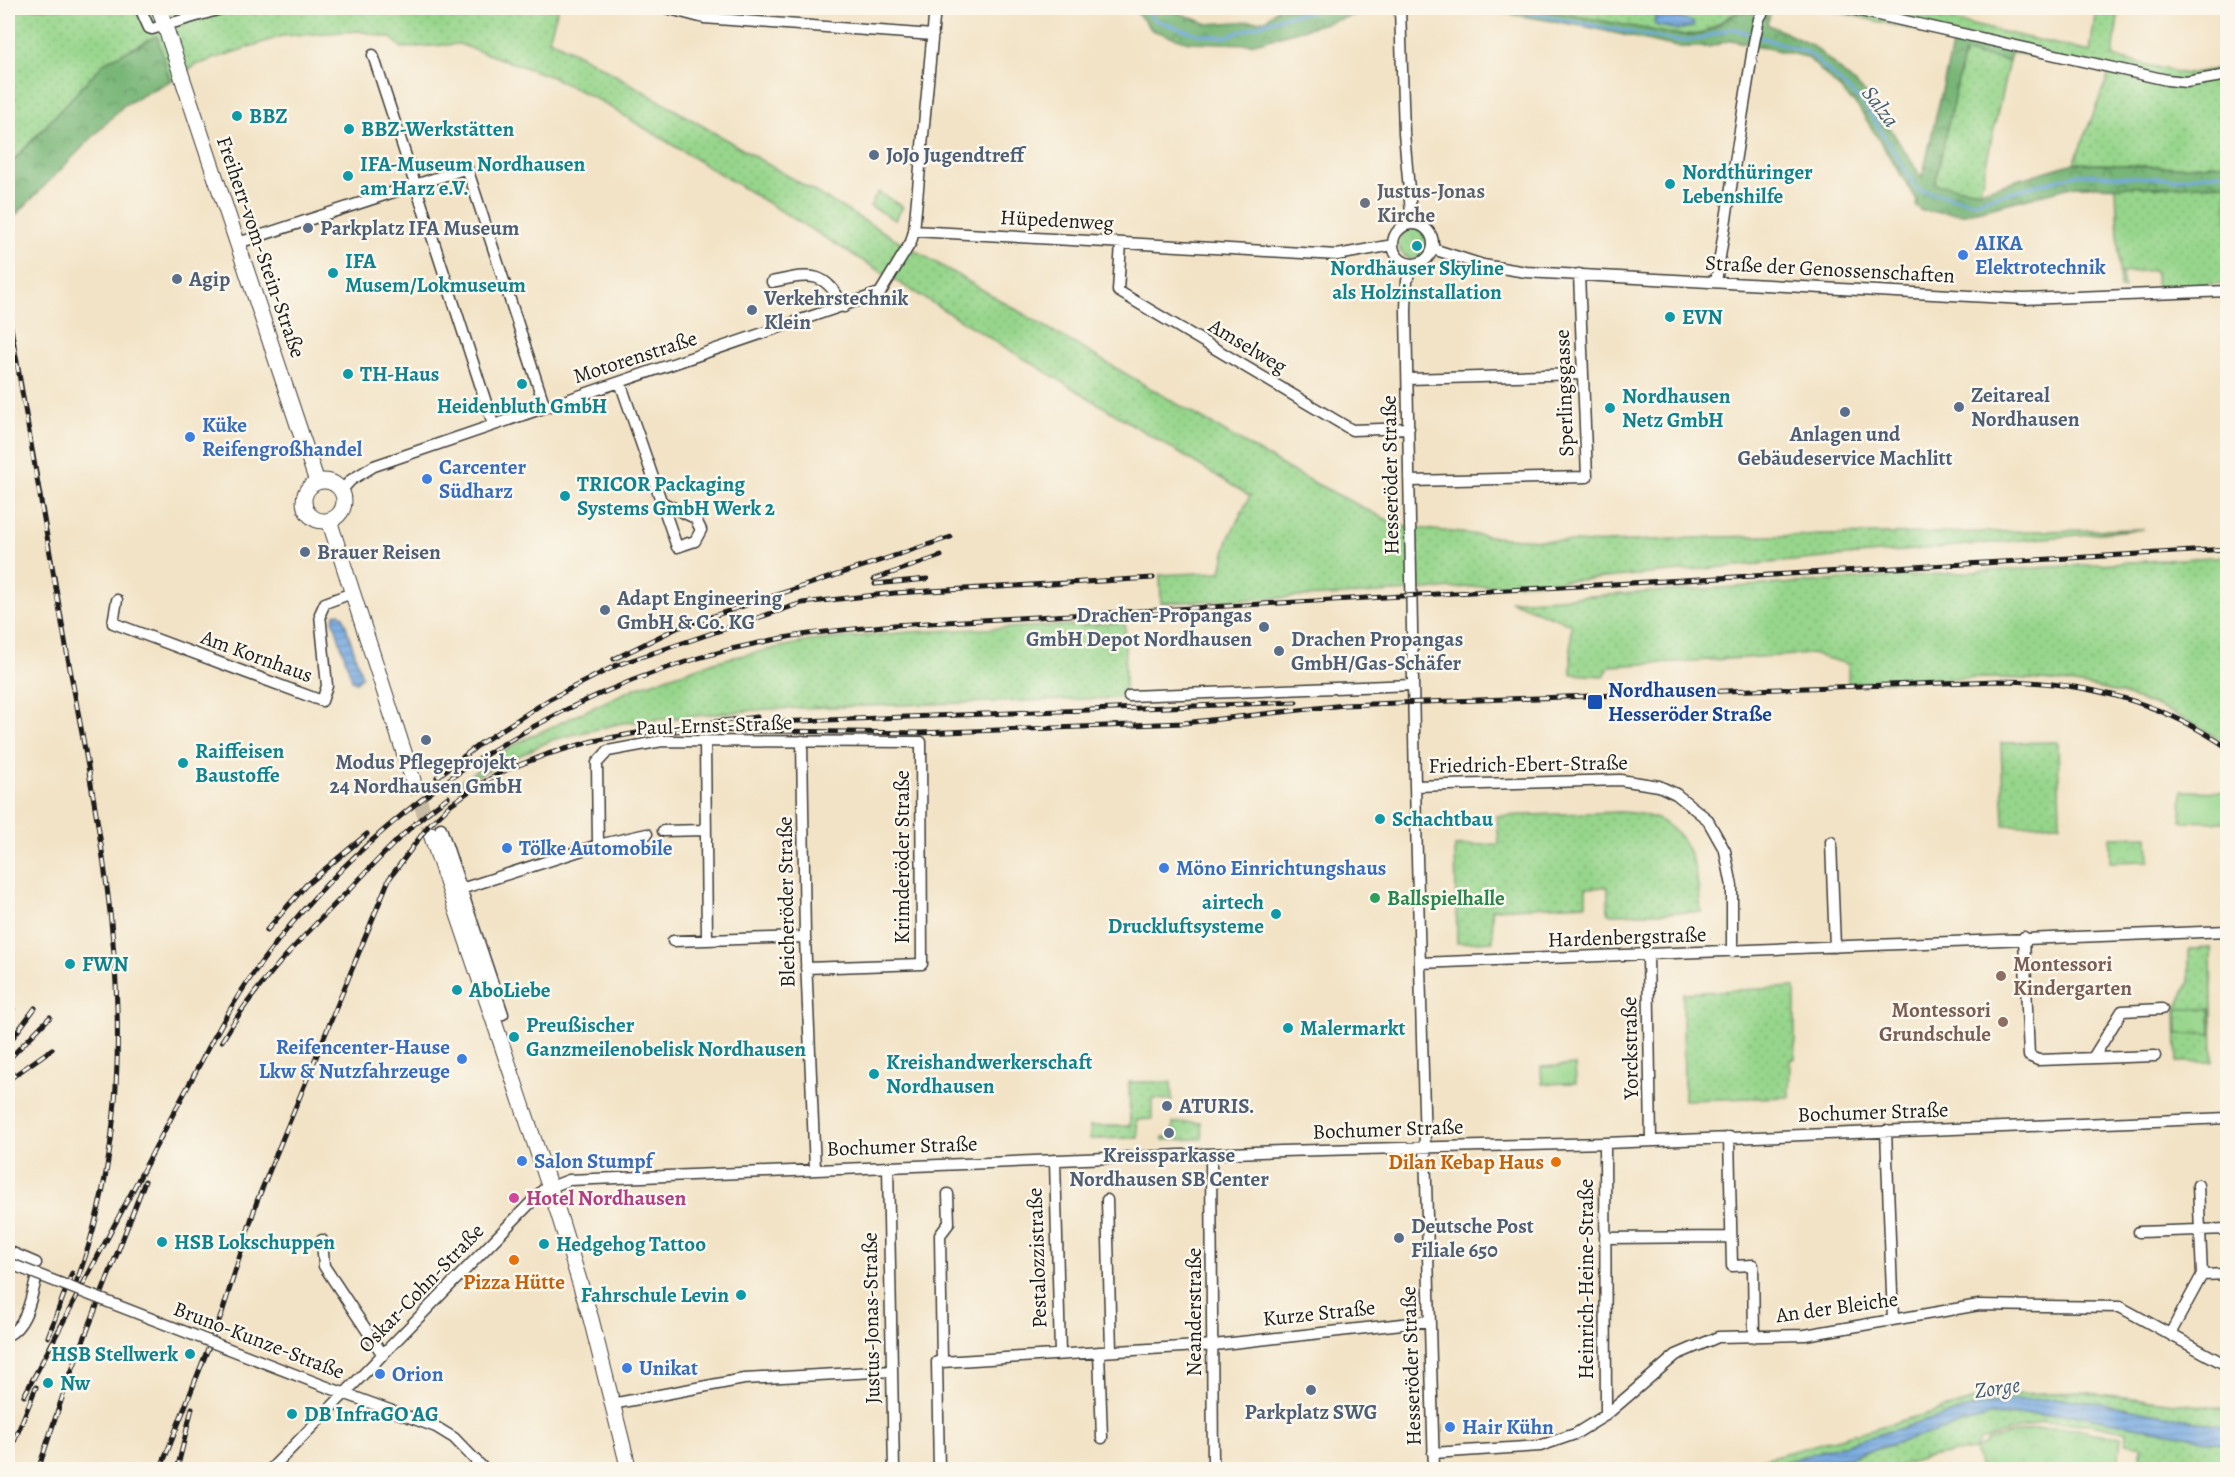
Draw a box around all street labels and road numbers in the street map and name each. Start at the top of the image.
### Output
street label: Freiherr-vom-Stein-Straße [210,132,312,362]
street label: Hüpedenweg [1000,203,1115,237]
street label: Straße der Genossenschaften [1704,248,1956,290]
street label: Amselweg [1203,311,1293,381]
street label: Motorenstraße [569,324,701,390]
street label: Sperlingsgasse [1548,329,1580,457]
street label: Hesseröder Straße [1375,395,1405,555]
street label: Am Kornhaus [196,623,317,689]
street label: Paul-Ernst-Straße [635,708,793,742]
street label: Friedrich-Ebert-Straße [1428,748,1628,780]
street label: Krimderöder Straße [888,770,916,944]
street label: Bleicheröder Straße [771,816,801,988]
street label: Hardenbergstraße [1547,920,1707,954]
street label: Yorckstraße [1615,996,1645,1101]
street label: Bochumer Straße [1797,1095,1949,1129]
street label: Bochumer Straße [1312,1112,1464,1146]
street label: Bochumer Straße [826,1129,978,1163]
street label: Heinrich-Heine-Straße [1572,1179,1600,1379]
street label: Pestalozzistraße [1021,1187,1053,1329]
street label: Oskar-Cohn-Straße [352,1217,490,1359]
street label: Justus-Jonas-Straße [856,1232,886,1404]
street label: Neanderstraße [1180,1248,1208,1376]
street label: An der Bleiche [1773,1285,1900,1330]
street label: Hesseröder Straße [1394,1286,1428,1446]
street label: Kurze Straße [1261,1293,1377,1333]
street label: Bruno-Kunze-Straße [169,1294,349,1386]

